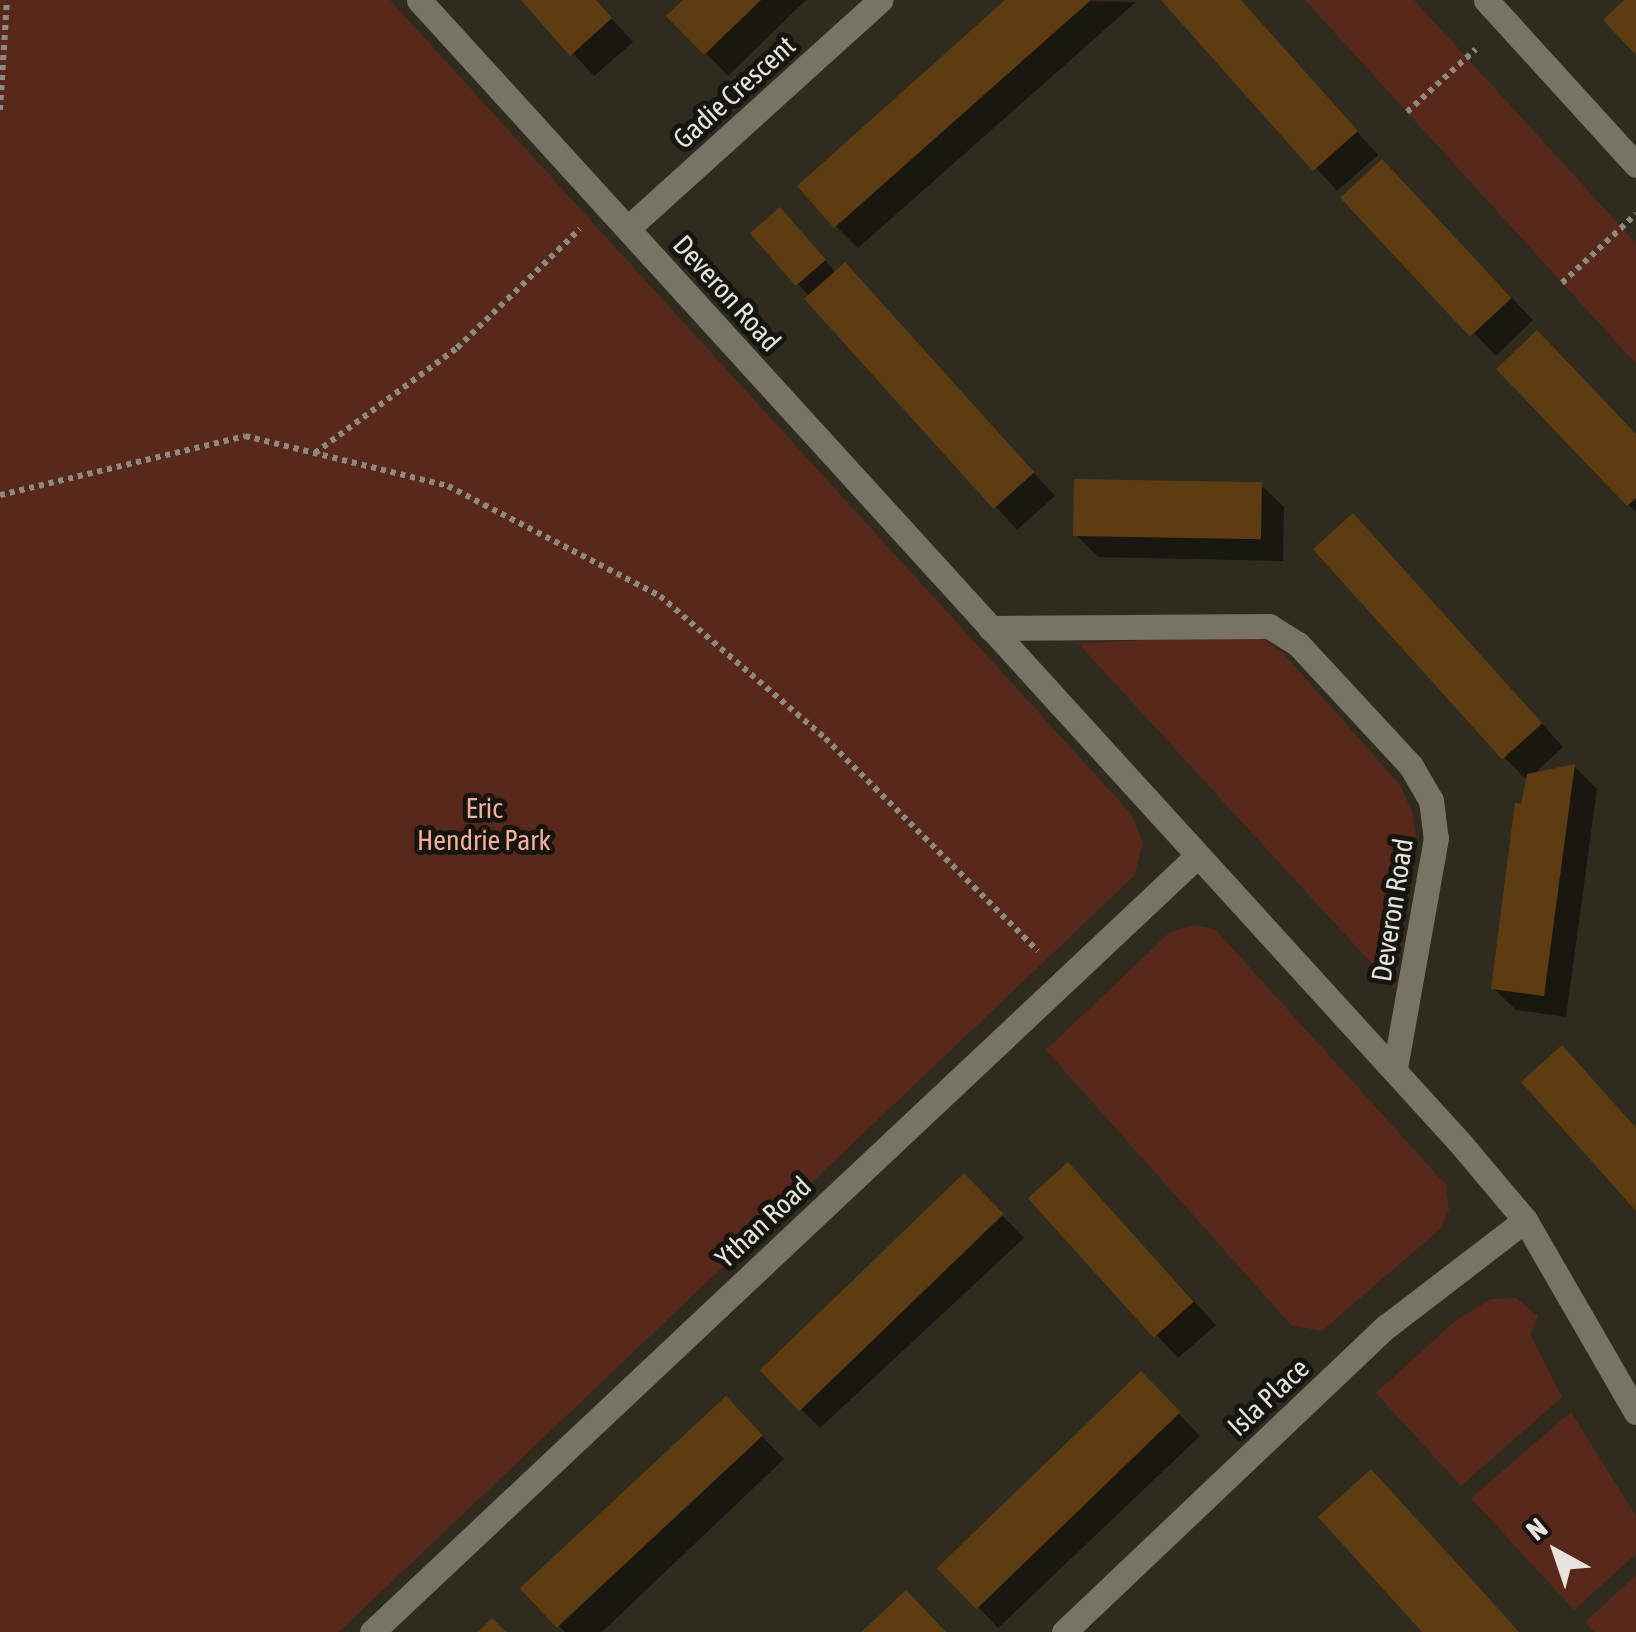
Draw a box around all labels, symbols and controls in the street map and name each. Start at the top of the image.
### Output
street label: Gadie Crescent [666,29,802,155]
street label: Deveron Road [666,228,788,358]
park label: Eric Hendrie Park [417,791,551,857]
street label: Deveron Road [1364,836,1420,984]
street label: Ythan Road [708,1169,818,1275]
street label: Isla Place [1221,1351,1315,1443]
north arrow [1506,1502,1606,1602]
text: N [1520,1511,1553,1547]

